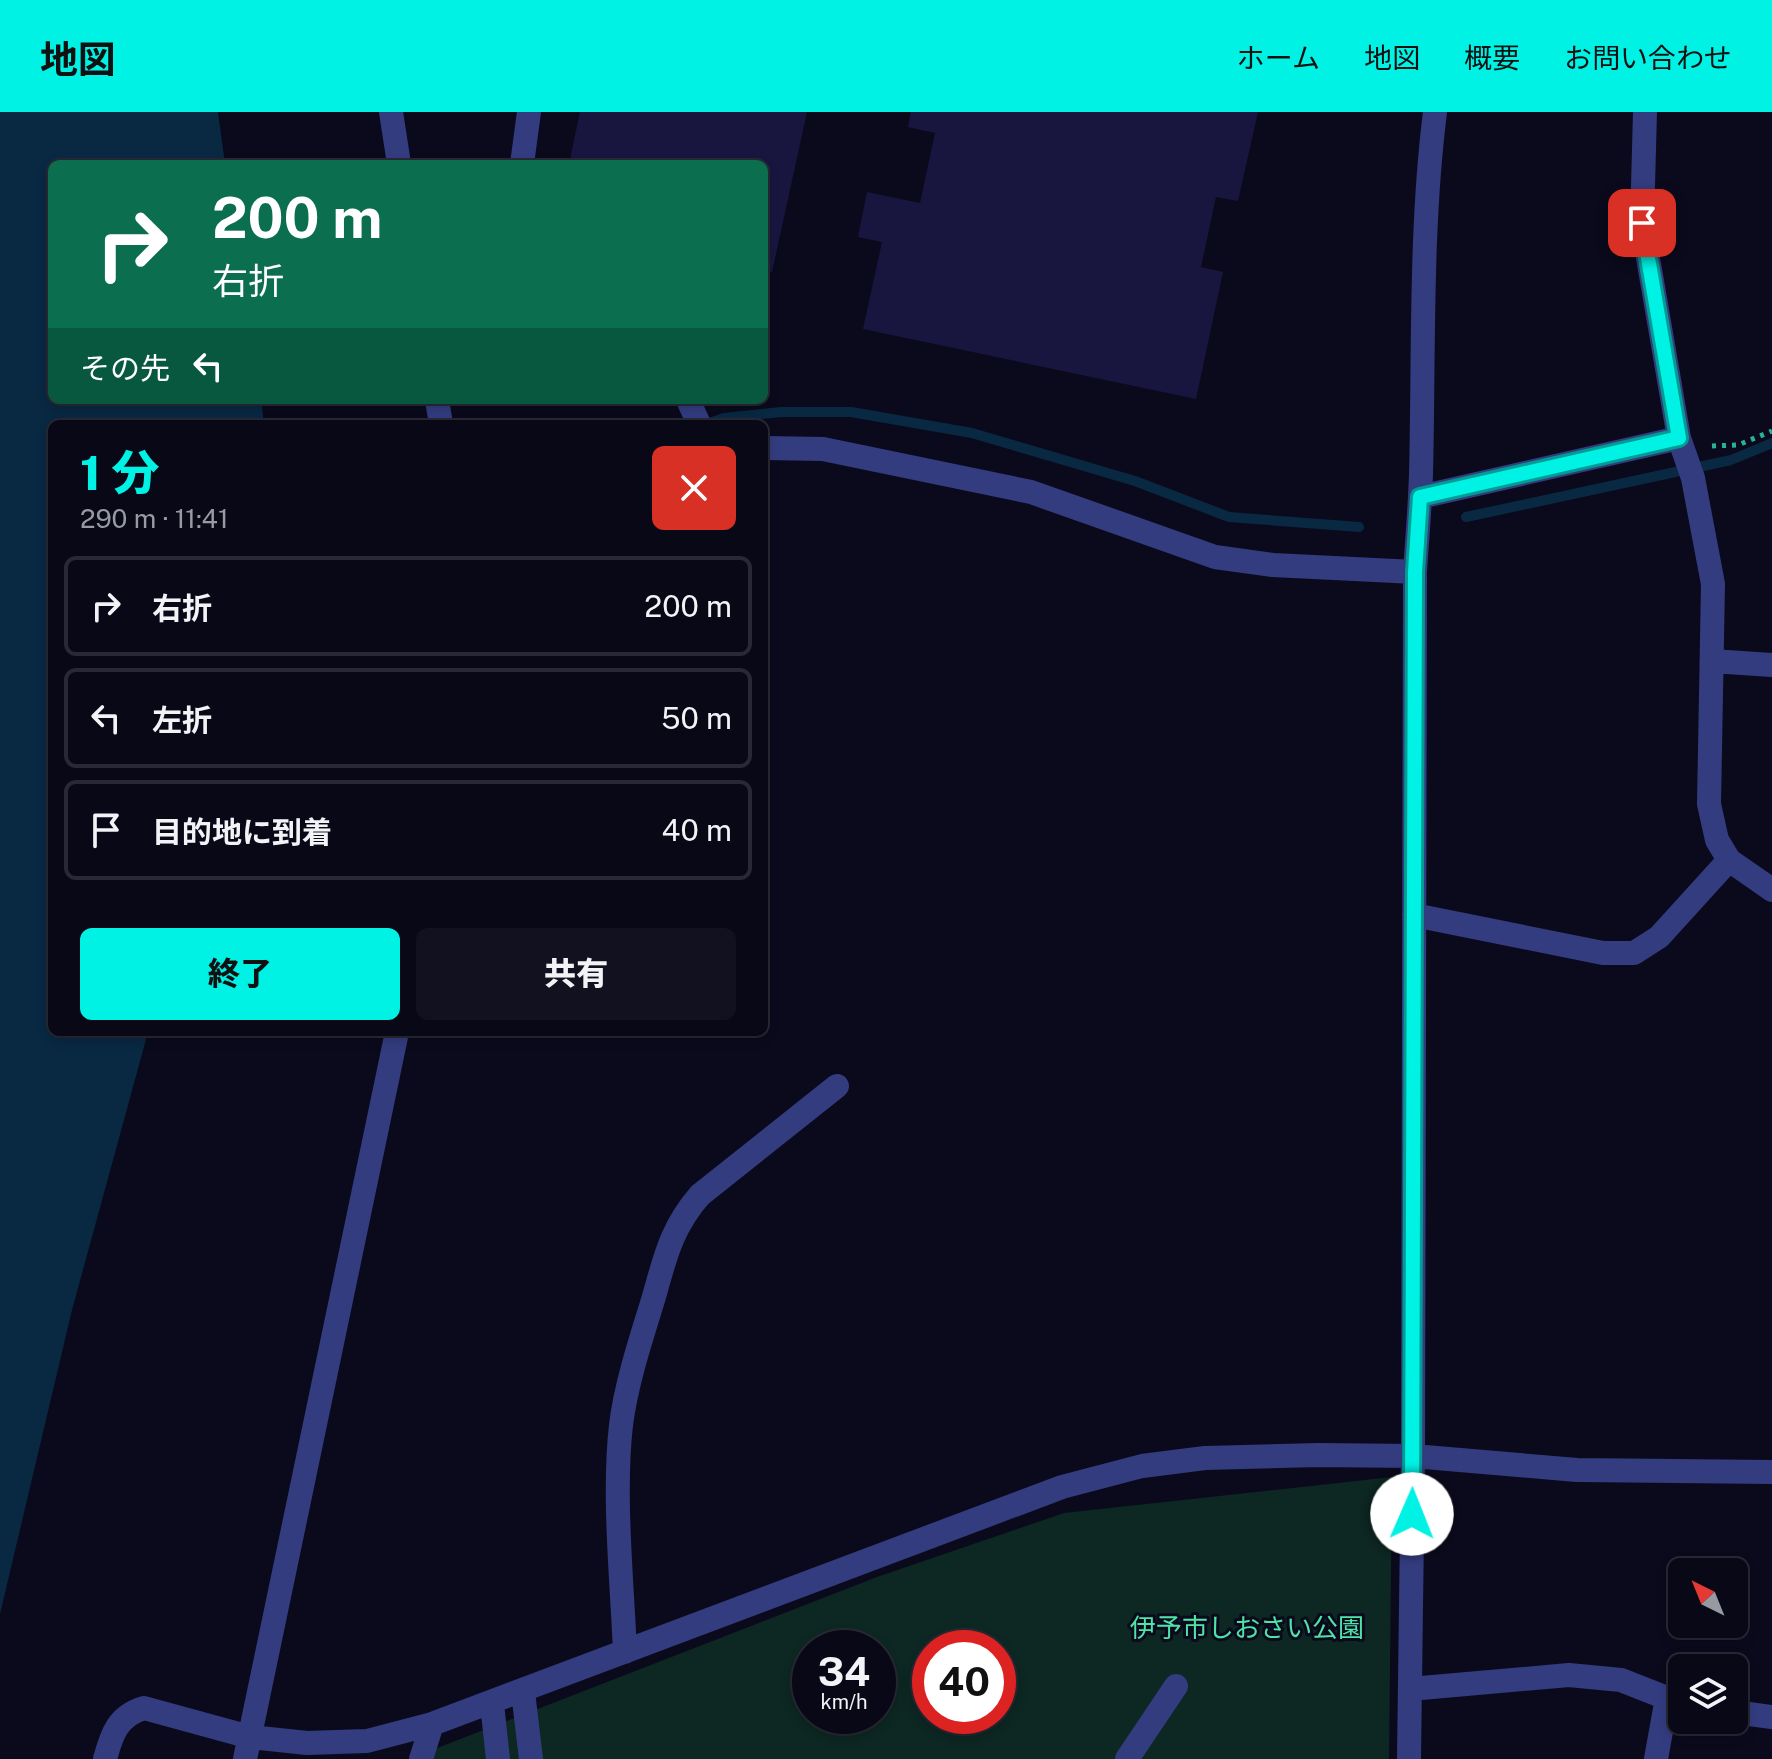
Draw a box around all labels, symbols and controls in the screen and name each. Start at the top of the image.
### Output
text: 地図 [40,37,116,82]
text: ホーム [1237,41,1320,74]
text: 地図 [1364,41,1420,74]
text: 概要 [1464,41,1520,74]
text: お問い合わせ [1564,41,1732,74]
text: 200 m [212,185,382,251]
pin [1608,189,1676,257]
icon: right [80,192,184,296]
icon: arrive [1620,201,1664,245]
text: 右折 [212,260,284,302]
icon: left [186,344,230,388]
text: その先 [80,350,170,386]
text: 1 分 [80,444,160,501]
button: close [652,446,736,530]
text: 290 m · 11:41 [80,503,229,534]
icon: right [84,584,128,628]
text: 200 m [644,588,732,624]
text: 右折 [152,590,212,626]
icon: left [84,696,128,740]
text: 50 m [661,700,732,736]
text: 左折 [152,702,212,738]
icon: arrive [84,808,128,852]
text: 40 m [662,812,732,848]
text: 目的地に到着 [152,814,332,850]
button: 終了 [80,928,400,1020]
button: 共有 [416,928,736,1020]
position arrow [1370,1472,1454,1556]
north arrow [1668,1558,1748,1638]
map controls [1668,1558,1748,1734]
park label: 伊予市しおさい公園 [1130,1612,1364,1643]
speed limit sign: 40 [912,1630,1016,1734]
text: 34 [818,1648,870,1695]
button: layers [1668,1654,1748,1734]
text: km/h [820,1690,868,1714]

